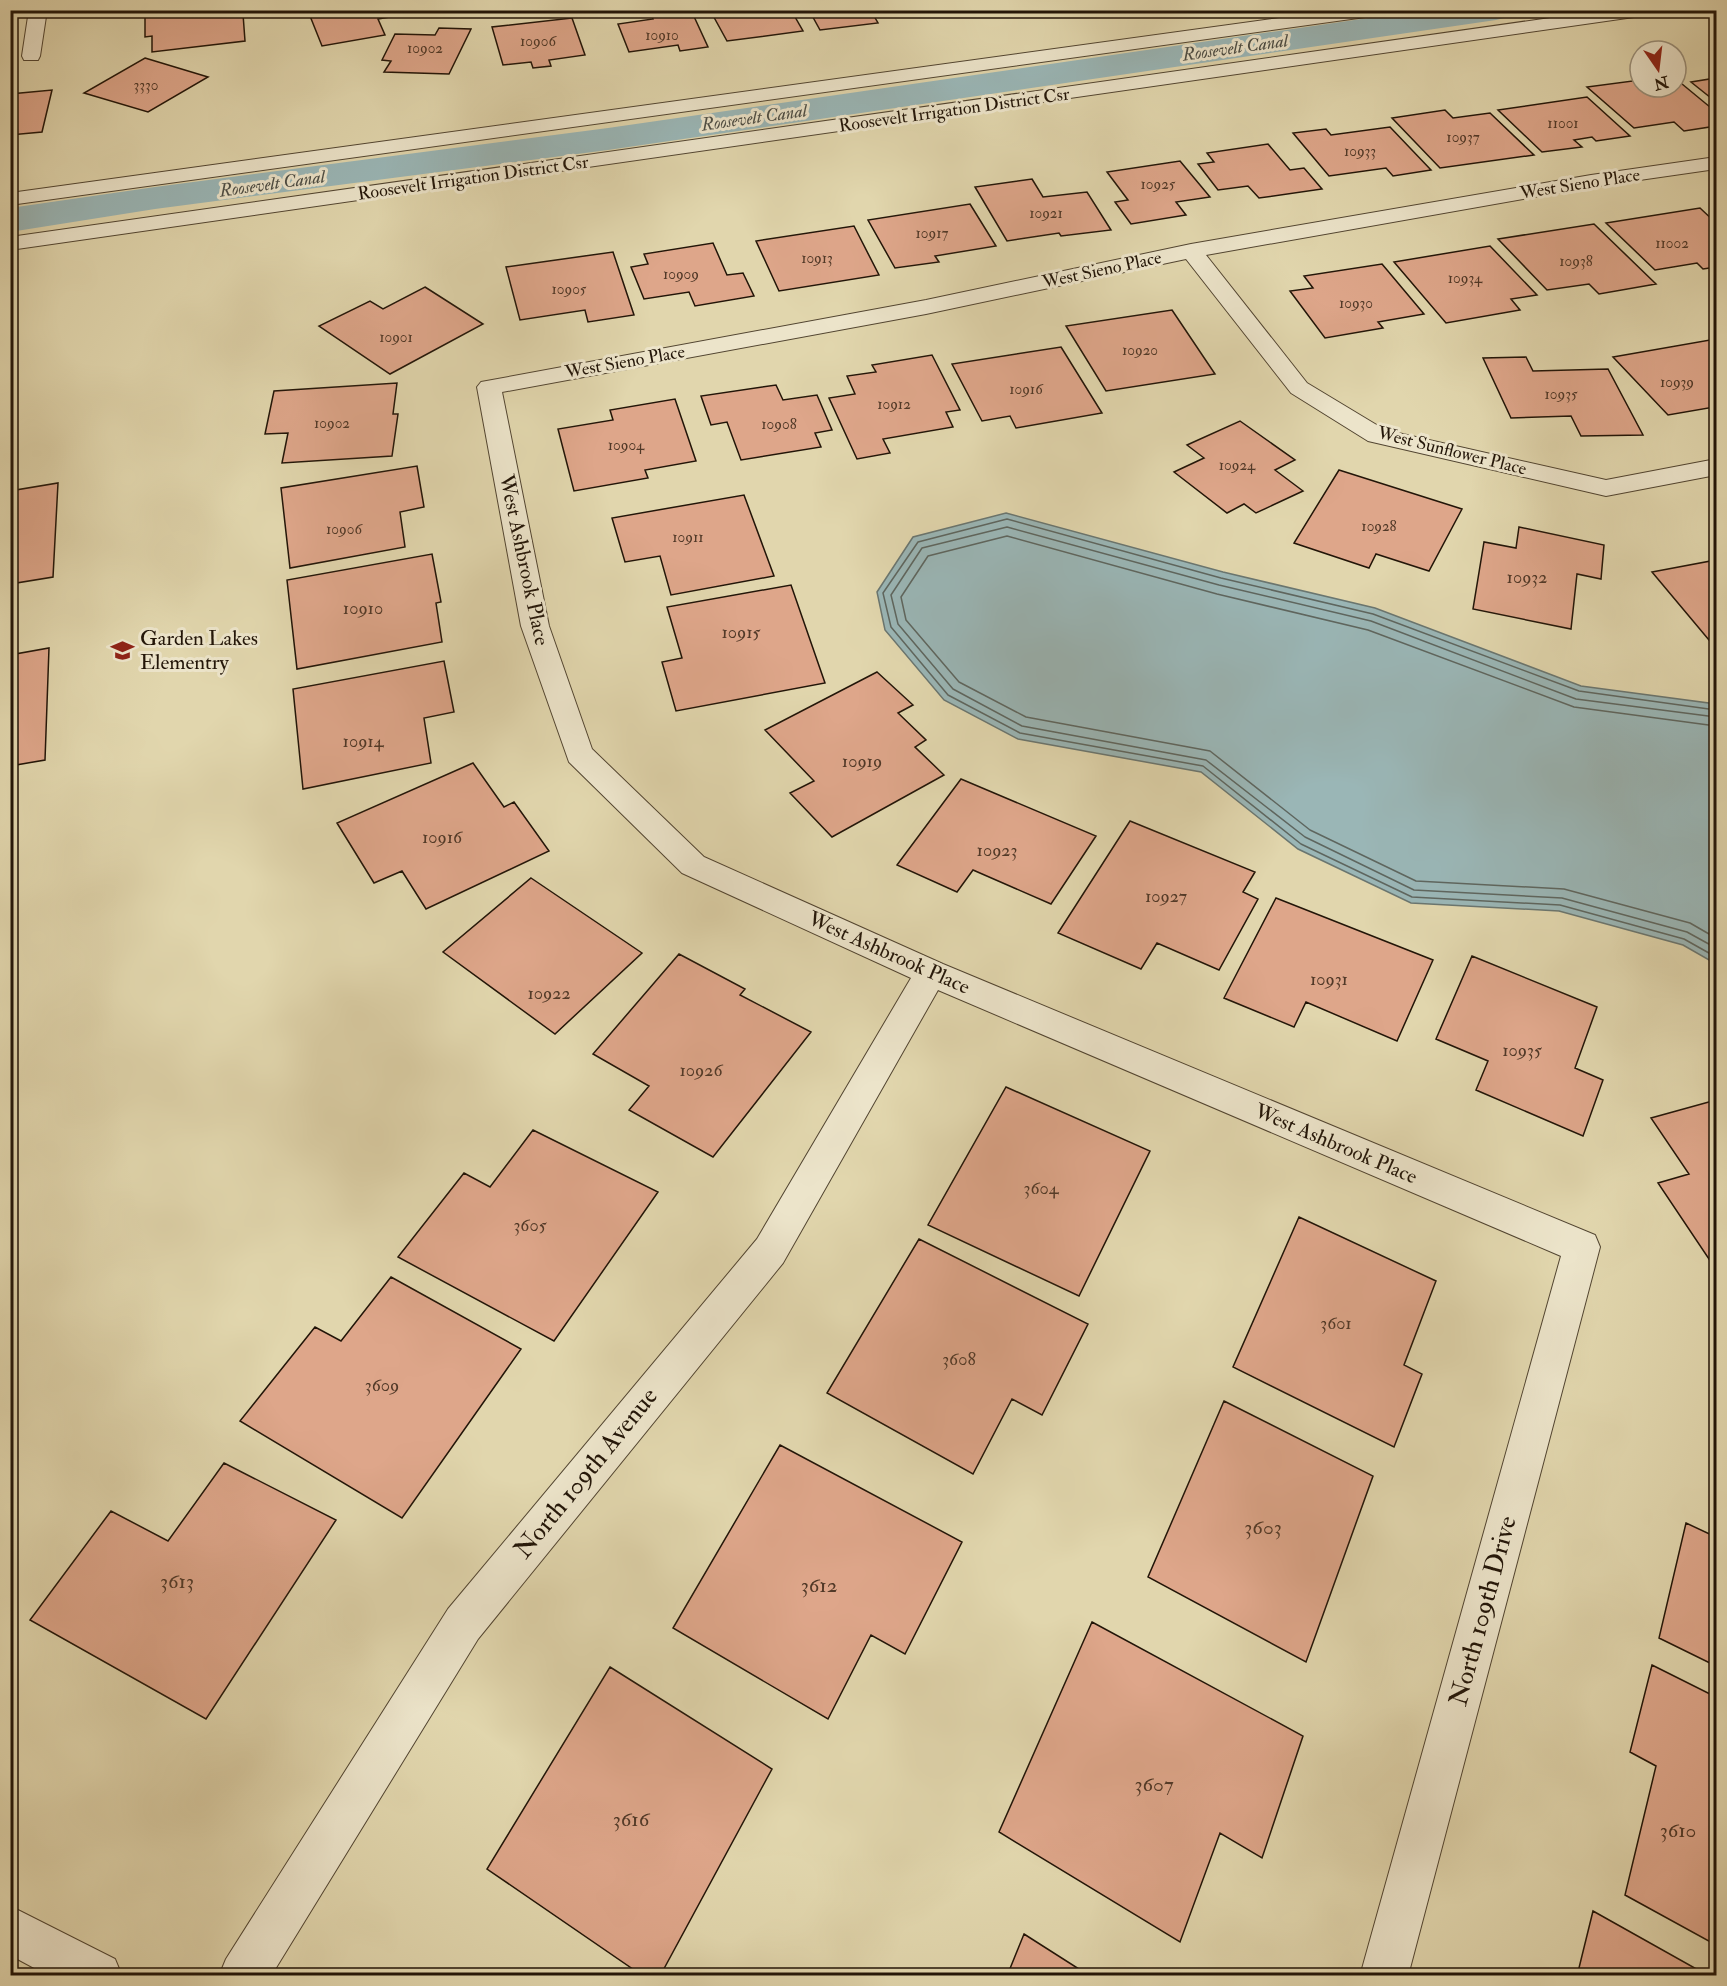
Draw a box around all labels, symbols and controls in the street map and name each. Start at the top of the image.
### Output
house number: 10910 [645,26,679,45]
water label: Roosevelt Canal [1180,29,1291,67]
house number: 10906 [520,32,557,51]
house number: 10902 [407,39,443,58]
north arrow [1628,39,1688,99]
text: N [1651,71,1672,94]
house number: 3330 [134,76,158,95]
street label: Roosevelt Irrigation District Csr [837,82,1071,138]
water label: Roosevelt Canal [699,99,810,137]
house number: 11001 [1547,114,1579,133]
house number: 10937 [1446,128,1480,147]
house number: 10933 [1344,142,1376,161]
street label: Roosevelt Irrigation District Csr [356,150,590,206]
street label: West Sieno Place [1517,163,1642,205]
water label: Roosevelt Canal [217,165,328,203]
house number: 10925 [1141,175,1176,194]
house number: 10921 [1029,204,1063,223]
house number: 10917 [916,224,949,243]
house number: 11002 [1655,234,1689,253]
street label: West Sieno Place [1039,246,1164,294]
house number: 10913 [801,249,833,268]
house number: 10938 [1559,252,1593,271]
house number: 10909 [663,265,699,284]
house number: 10934 [1448,269,1483,288]
house number: 10905 [552,280,587,299]
house number: 10930 [1339,294,1373,313]
house number: 10901 [379,328,413,347]
street label: West Sieno Place [562,340,687,384]
house number: 10920 [1122,341,1158,360]
house number: 10939 [1660,373,1694,392]
house number: 10916 [1009,380,1044,399]
house number: 10935 [1545,385,1578,404]
house number: 10912 [877,395,911,414]
house number: 10902 [314,414,350,433]
house number: 10908 [761,415,797,434]
street label: West Sunflower Place [1374,421,1529,481]
house number: 10904 [608,436,645,455]
house number: 10924 [1219,456,1256,475]
street label: West Ashbrook Place [492,471,555,648]
house number: 10928 [1361,517,1397,536]
house number: 10906 [326,520,363,539]
house number: 10911 [672,528,704,547]
house number: 10932 [1507,566,1547,589]
house number: 10910 [343,597,383,620]
house number: 10915 [722,621,761,644]
place label: Garden Lakes Elementry [140,625,258,676]
school or university icon: Garden Lakes Elementry [109,637,135,663]
house number: 10914 [343,730,385,753]
house number: 10919 [842,750,882,773]
house number: 10916 [422,826,463,849]
house number: 10923 [977,839,1017,862]
house number: 10927 [1145,885,1187,908]
street label: West Ashbrook Place [803,905,974,1001]
house number: 10931 [1310,968,1348,991]
house number: 10922 [527,982,571,1005]
house number: 10935 [1502,1039,1542,1062]
house number: 10926 [680,1059,723,1082]
street label: West Ashbrook Place [1250,1097,1422,1191]
house number: 3604 [1024,1177,1060,1200]
house number: 3605 [513,1214,547,1237]
house number: 3601 [1320,1312,1352,1335]
house number: 3608 [942,1348,976,1371]
house number: 3609 [365,1374,399,1397]
street label: North 109th Avenue [507,1381,665,1565]
street label: North 109th Drive [1442,1512,1524,1709]
house number: 3603 [1244,1514,1282,1541]
house number: 3613 [160,1568,194,1595]
house number: 3612 [801,1572,837,1599]
house number: 3607 [1134,1771,1174,1798]
house number: 3616 [613,1806,651,1833]
house number: 3610 [1660,1817,1696,1844]

